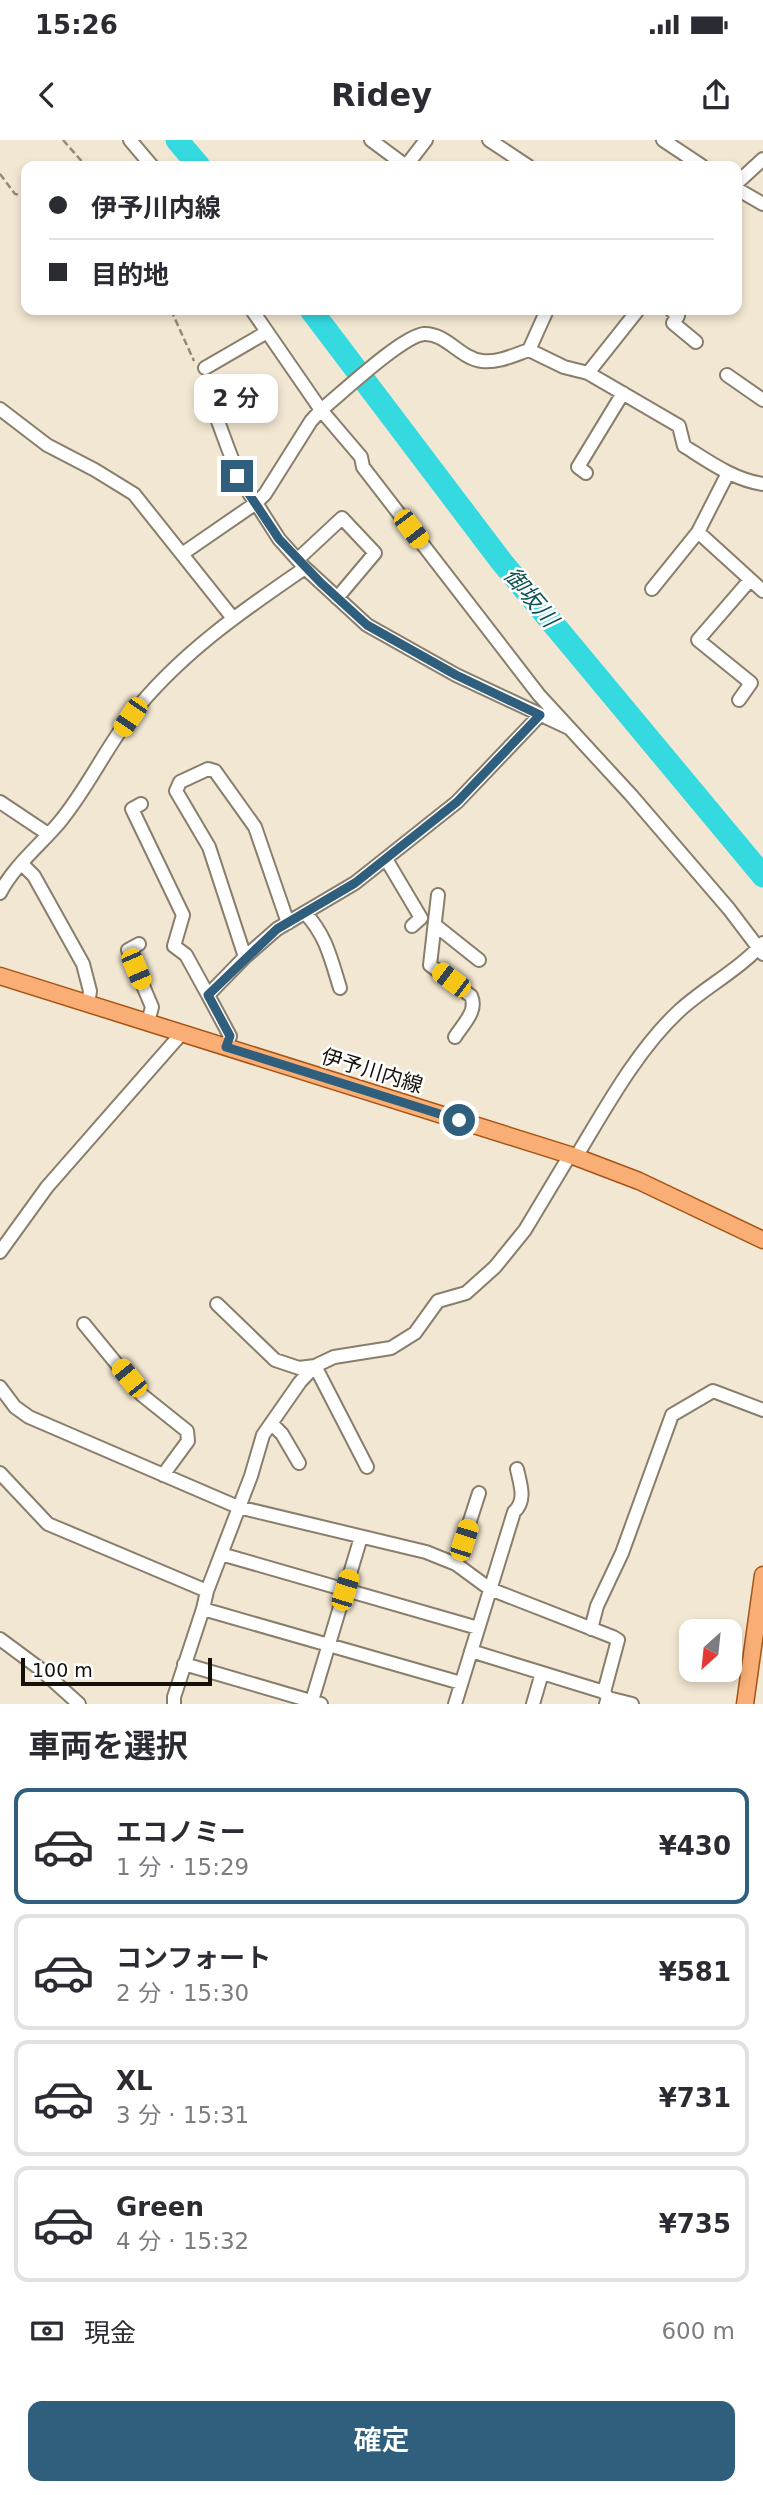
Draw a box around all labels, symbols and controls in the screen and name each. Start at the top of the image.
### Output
text: 15:26 [35,10,118,40]
icon: back [28,76,66,114]
text: Ridey [331,76,432,114]
icon: share [697,76,735,114]
text: 伊予川内線 [91,193,221,223]
text: 目的地 [91,260,169,290]
callout: 2 分 [195,374,279,424]
text: 2 分 [212,385,260,411]
route end [221,460,253,492]
car [390,506,433,552]
water label: 御坂川 [499,562,565,634]
car [110,694,151,740]
car [119,946,154,992]
car [428,959,475,1001]
street label: 伊予川内線 [318,1044,426,1098]
route start [443,1104,475,1136]
car [108,1355,151,1401]
car [448,1517,481,1563]
car [329,1567,362,1613]
north arrow [679,1619,742,1682]
map controls [679,1619,742,1682]
scale bar [21,1655,212,1687]
text: 100 m [32,1659,93,1681]
text: 車両を選択 [28,1727,188,1765]
icon: car [32,1815,95,1878]
text: エコノミー [116,1817,246,1847]
text: ¥430 [659,1831,731,1861]
text: 1 分 · 15:29 [116,1854,249,1880]
icon: car [32,1941,95,2004]
text: コンフォート [116,1943,271,1973]
text: ¥581 [659,1957,731,1987]
text: 2 分 · 15:30 [116,1980,249,2006]
text: XL [116,2066,153,2096]
icon: car [32,2067,95,2130]
text: ¥731 [659,2083,731,2113]
text: 3 分 · 15:31 [116,2102,249,2128]
text: Green [116,2192,204,2222]
icon: car [32,2193,95,2256]
text: ¥735 [659,2209,731,2239]
text: 4 分 · 15:32 [116,2228,249,2254]
icon: cash [28,2312,66,2350]
text: 現金 [84,2318,136,2348]
text: 600 m [661,2318,735,2344]
button: 確定 [28,2401,735,2481]

